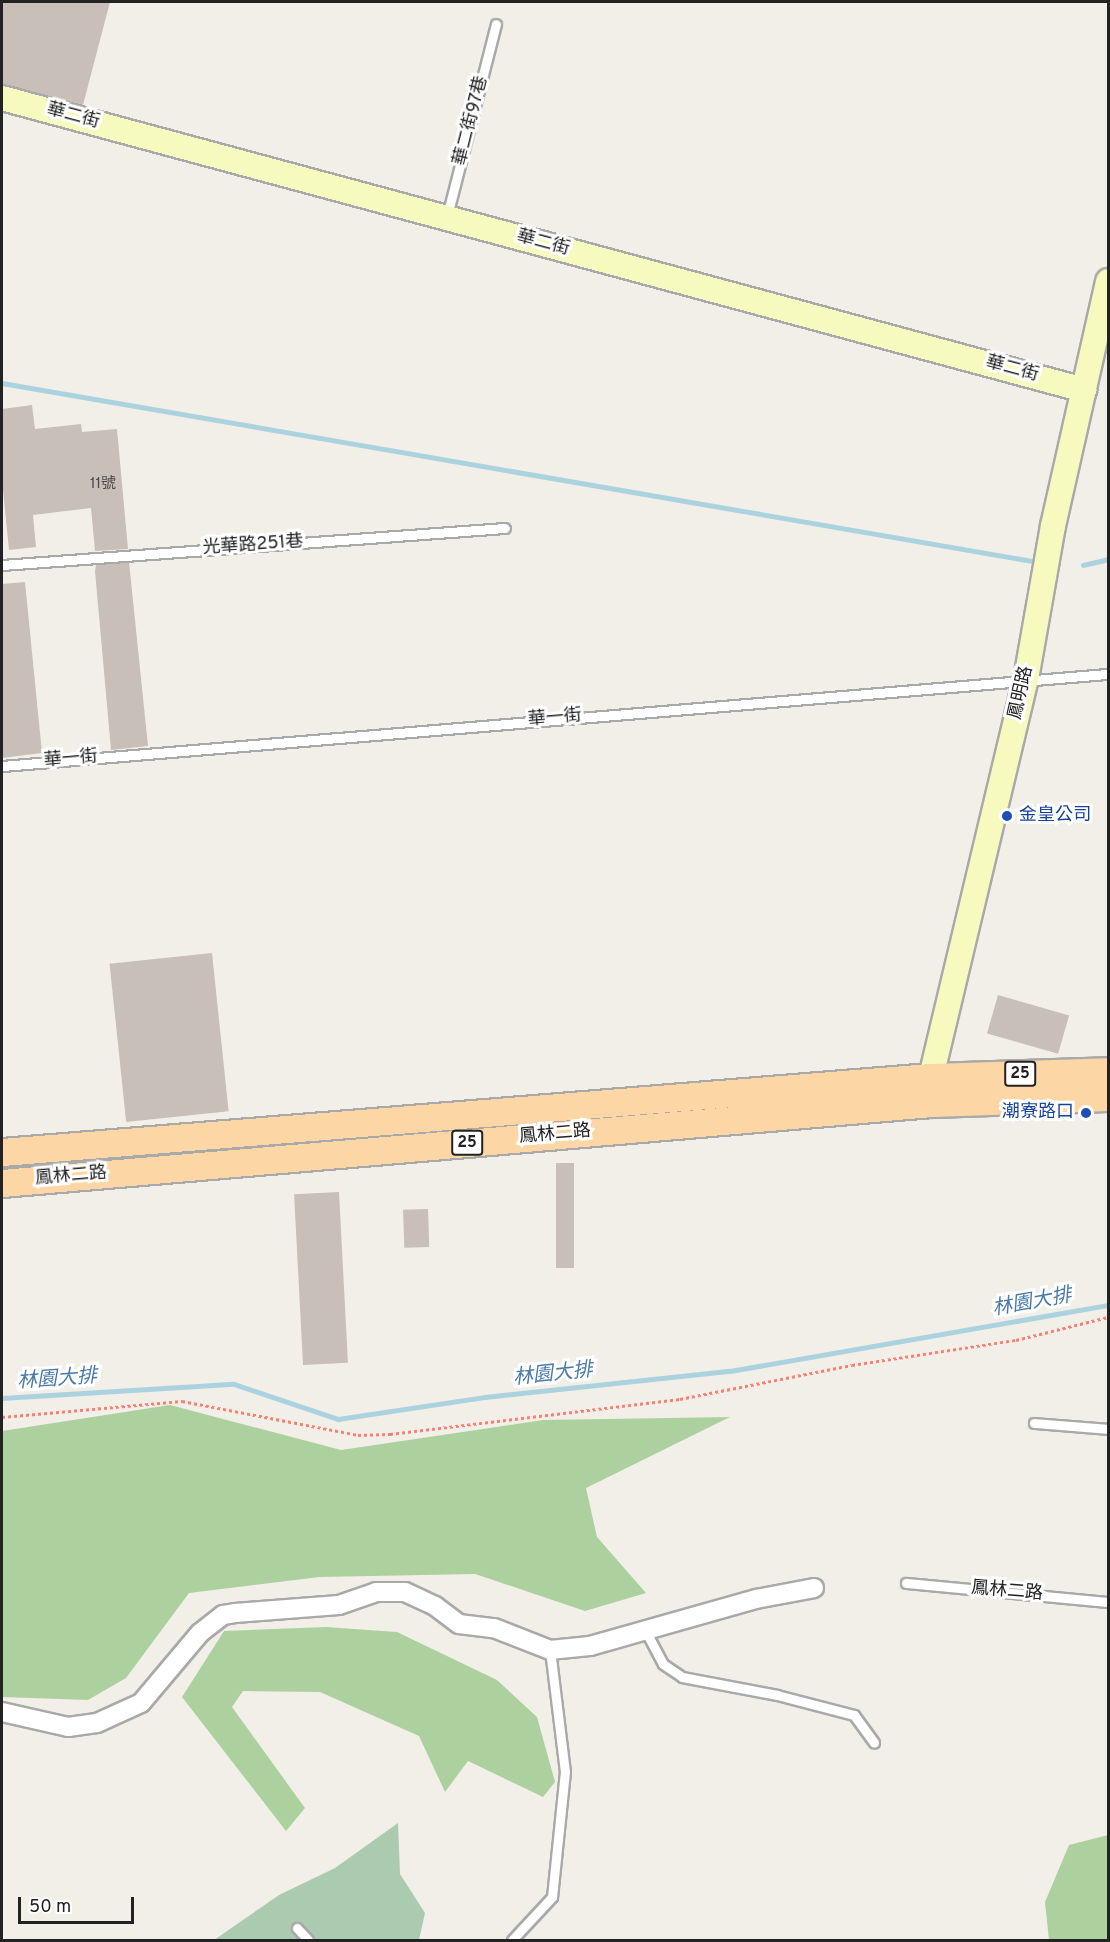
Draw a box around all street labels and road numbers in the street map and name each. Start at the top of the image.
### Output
street label: 華二街97巷 [450,74,494,168]
street label: 華二街 [44,100,102,134]
street label: 華二街 [514,227,572,261]
street label: 華二街 [983,353,1041,387]
street label: 光華路251巷 [202,532,304,560]
street label: 鳳明路 [1005,664,1039,722]
street label: 華一街 [527,706,583,732]
street label: 華一街 [43,747,99,773]
road number: 25 [1004,1061,1036,1087]
street label: 鳳林二路 [518,1121,592,1149]
road number: 25 [450,1130,484,1156]
street label: 鳳林二路 [34,1163,108,1191]
street label: 鳳林二路 [970,1578,1044,1606]

